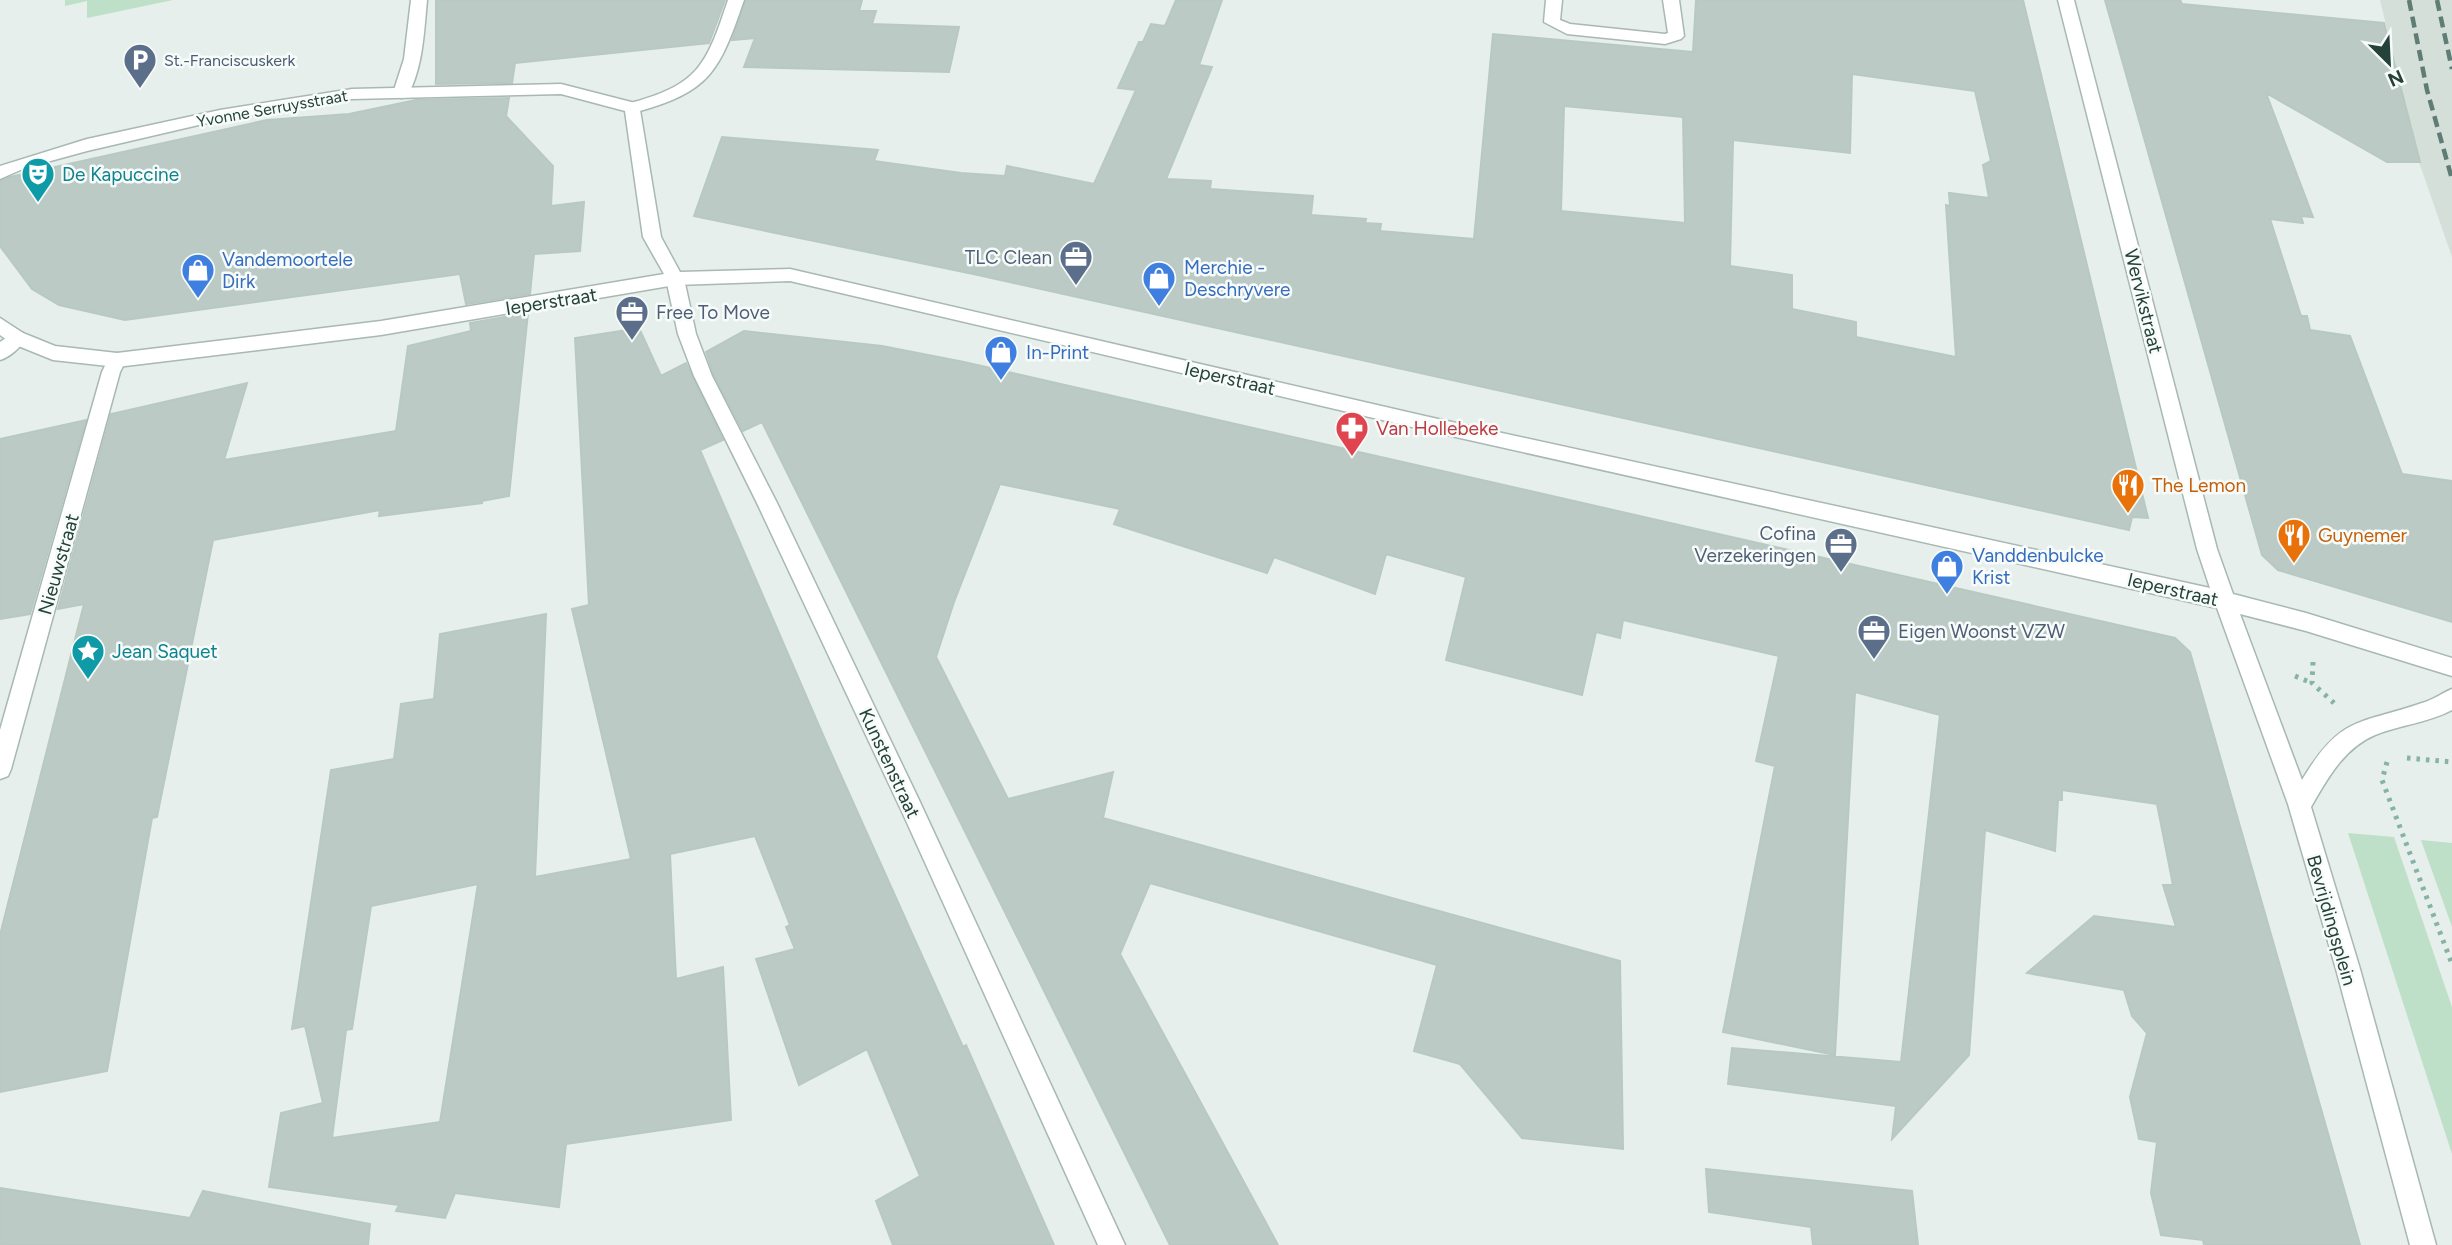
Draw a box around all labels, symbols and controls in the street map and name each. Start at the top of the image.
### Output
north arrow [2354,28,2424,98]
parking icon: St.-Franciscuskerk [121,41,159,90]
place label: St.-Franciscuskerk [164,51,295,70]
text: N [2384,65,2407,92]
street label: Yvonne Serruysstraat [195,86,349,131]
theatre icon: De Kapuccine [19,155,57,204]
place label: De Kapuccine [62,163,179,186]
office icon: TLC Clean [1057,238,1095,287]
place label: TLC Clean [965,246,1052,269]
street label: Wervikstraat [2119,247,2168,356]
place label: Vandemoortele Dirk [222,248,353,293]
shop icon: Vandemoortele Dirk [179,251,217,300]
place label: Merchie - Deschryvere [1184,256,1290,301]
shop icon: Merchie - Deschryvere [1140,259,1178,308]
street label: Ieperstraat [504,283,599,320]
office icon: Free To Move [613,293,651,342]
place label: Free To Move [656,301,770,324]
shop icon: In-Print [982,333,1020,382]
place label: In-Print [1026,341,1089,364]
street label: Ieperstraat [1182,357,1278,400]
pharmacy icon: Van Hollebeke [1333,409,1371,458]
place label: Van Hollebeke [1376,417,1498,440]
restaurant icon: The Lemon [2109,466,2147,515]
place label: The Lemon [2152,474,2246,497]
street label: Nieuwstraat [33,511,84,617]
restaurant icon: Guynemer [2275,516,2313,565]
place label: Cofina Verzekeringen [1694,522,1816,567]
place label: Guynemer [2318,524,2408,547]
office icon: Cofina Verzekeringen [1822,525,1860,574]
place label: Vanddenbulcke Krist [1972,544,2104,589]
shop icon: Vanddenbulcke Krist [1928,547,1966,596]
street label: Ieperstraat [2125,568,2221,611]
office icon: Eigen Woonst VZW [1855,612,1893,661]
place label: Eigen Woonst VZW [1898,620,2066,643]
place icon: Jean Saquet [69,632,107,681]
place label: Jean Saquet [112,640,218,663]
street label: Kunstenstraat [854,705,925,822]
street label: Bevrijdingsplein [2302,852,2361,988]

